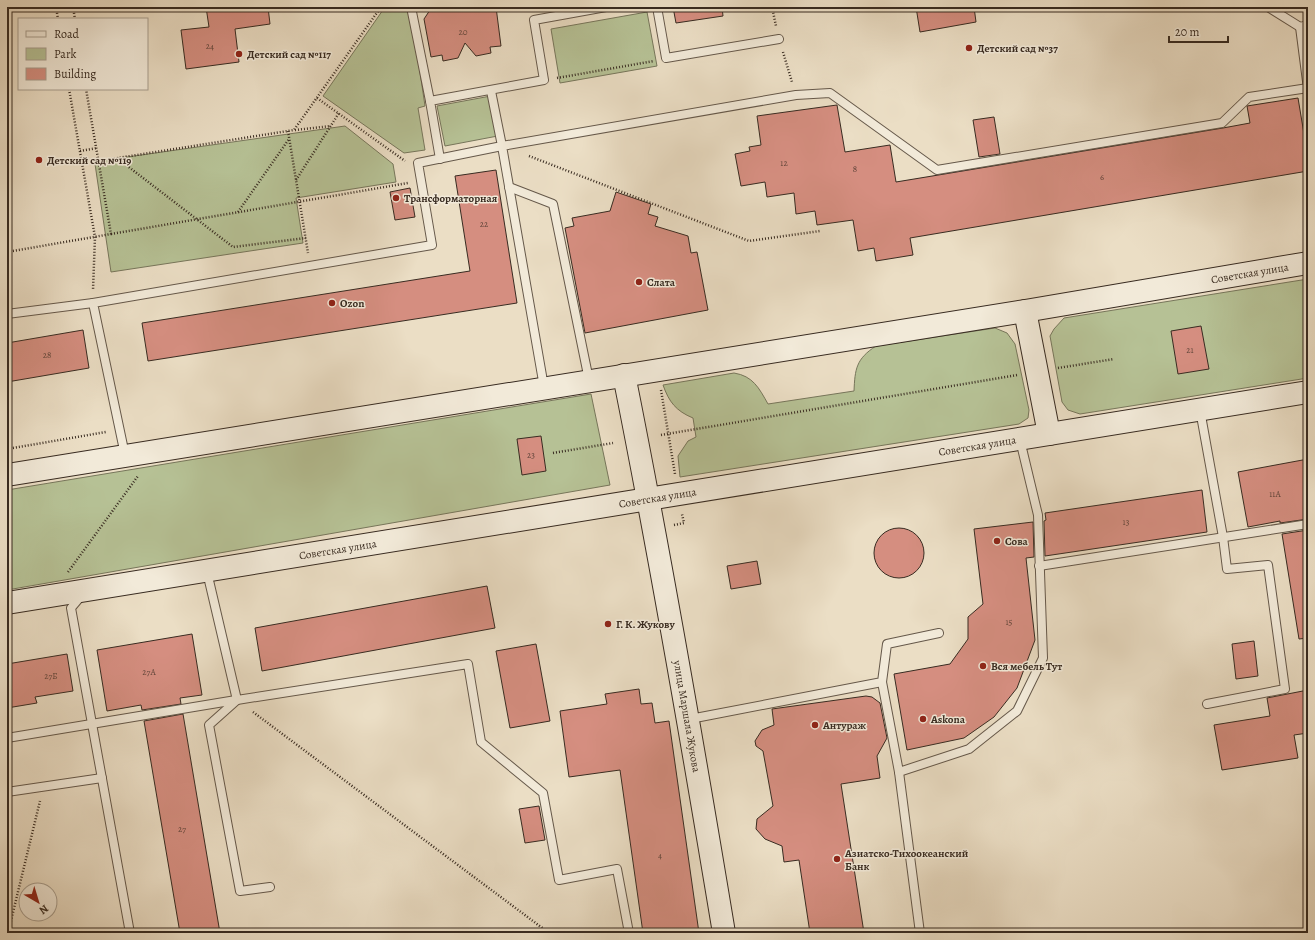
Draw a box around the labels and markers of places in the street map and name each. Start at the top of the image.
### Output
place label: Детский сад №37 [977,41,1058,56]
marker: Детский сад №37 [964,43,974,53]
place label: Детский сад №117 [247,47,331,62]
marker: Детский сад №117 [234,49,244,59]
place label: Детский сад №119 [47,153,131,168]
marker: Детский сад №119 [34,155,44,165]
place label: Трансформаторная [404,191,498,206]
marker: Трансформаторная [391,193,401,203]
place label: Слата [647,275,676,290]
marker: Слата [634,277,644,287]
place label: Ozon [340,296,364,311]
marker: Ozon [327,298,337,308]
place label: Сова [1005,534,1029,549]
marker: Сова [992,536,1002,546]
place label: Г. К. Жукову [616,617,675,632]
marker: Г. К. Жукову [603,619,613,629]
place label: Вся мебель Тут [991,659,1062,674]
marker: Вся мебель Тут [978,661,988,671]
place label: Askona [930,712,966,727]
marker: Askona [918,714,928,724]
place label: Антураж [822,718,867,733]
marker: Антураж [810,720,820,730]
place label: Азиатско-Тихоокеанский Банк [844,846,969,874]
marker: Азиатско-Тихоокеанский Банк [832,854,842,864]

